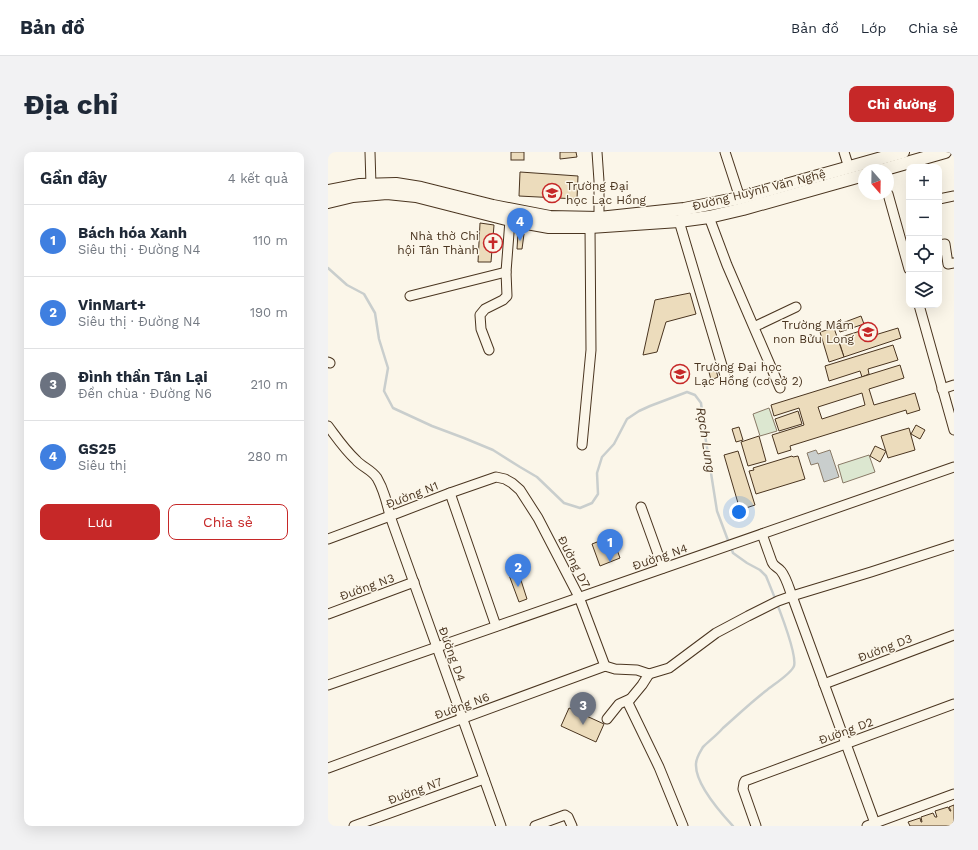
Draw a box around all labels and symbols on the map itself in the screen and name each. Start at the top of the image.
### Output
north arrow [858,164,894,200]
street label: Đường Huỳnh Văn Nghệ [691,167,827,213]
place label: Trường Đại học Lạc Hồng [566,179,647,207]
school or university icon: Trường Đại học Lạc Hồng [541,182,563,204]
pin: 4 [507,208,533,241]
place label: Nhà thờ Chi hội Tân Thành [397,229,479,257]
church icon: Nhà thờ Chi hội Tân Thành [482,232,504,254]
place label: Trường Mầm non Bửu Long [773,318,855,346]
school or university icon: Trường Mầm non Bửu Long [857,321,879,343]
place label: Trường Đại học Lạc Hồng (cơ sở 2) [694,360,803,388]
school or university icon: Trường Đại học Lạc Hồng (cơ sở 2) [669,363,691,385]
water label: Rạch Lung [693,406,719,474]
street label: Đường N1 [384,479,440,511]
your location [729,502,749,522]
pin: 1 [597,529,623,562]
street label: Đường D7 [555,534,593,591]
street label: Đường N4 [631,541,689,573]
pin: 2 [505,554,531,587]
street label: Đường N3 [338,571,396,603]
street label: Đường D4 [436,625,468,683]
street label: Đường D3 [856,631,914,665]
street label: Đường N6 [433,690,491,722]
pin: 3 [570,692,596,725]
street label: Đường D2 [817,715,875,747]
street label: Đường N7 [386,775,444,807]

